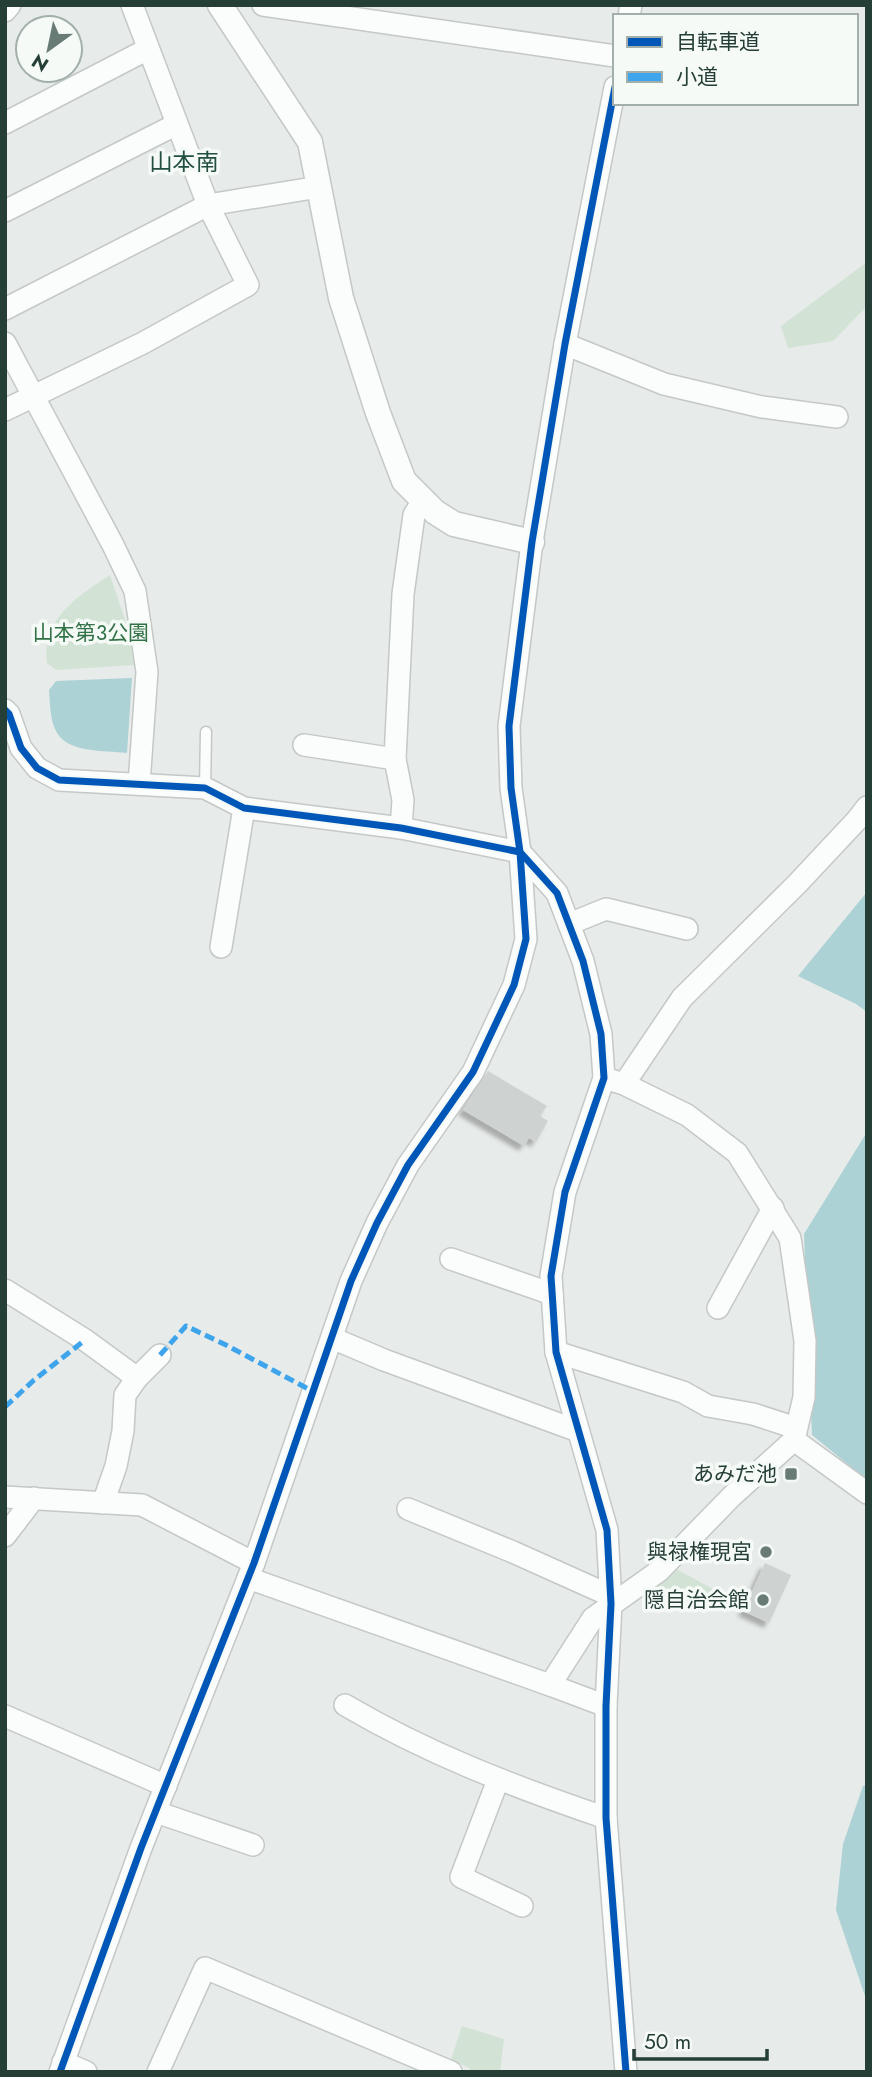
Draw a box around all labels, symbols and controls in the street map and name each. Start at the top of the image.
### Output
north arrow [14,14,84,84]
legend [613,14,858,105]
text: 自転車道 [676,27,760,57]
text: N [26,47,54,78]
text: 小道 [676,62,718,92]
district label: 山本南 [150,145,219,179]
park label: 山本第3公園 [33,618,149,648]
place label: あみだ池 [693,1459,777,1489]
marker: あみだ池 [783,1466,799,1482]
place label: 與禄権現宮 [647,1537,752,1567]
marker: 與禄権現宮 [758,1544,774,1560]
place label: 隠自治会館 [644,1585,749,1615]
marker: 隠自治会館 [755,1592,771,1608]
scale bar [634,2018,767,2062]
text: 50 m [644,2027,691,2057]

